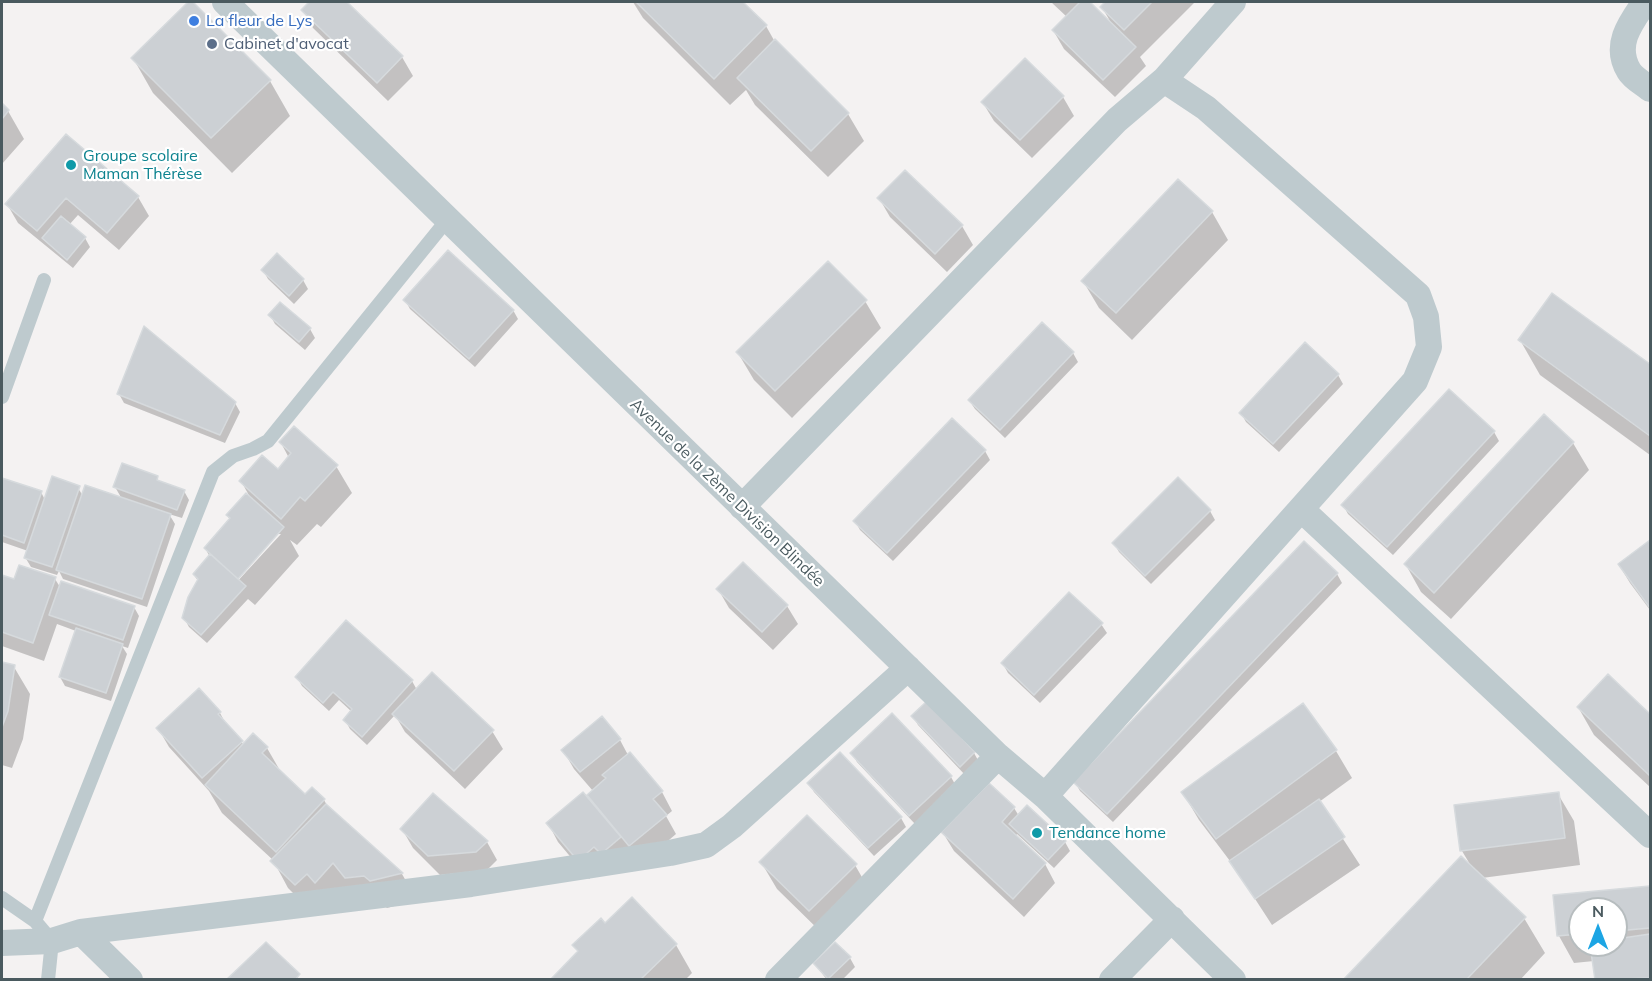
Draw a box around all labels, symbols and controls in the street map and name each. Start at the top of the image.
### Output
place label: La fleur de Lys [206,11,312,31]
marker: La fleur de Lys [187,14,201,28]
place label: Cabinet d'avocat [224,34,349,54]
marker: Cabinet d'avocat [205,37,219,51]
place label: Groupe scolaire Maman Thérèse [83,146,202,184]
marker: Groupe scolaire Maman Thérèse [64,158,78,172]
street label: Avenue de la 2ème Division Blindée [626,395,828,591]
place label: Tendance home [1049,823,1166,843]
marker: Tendance home [1030,826,1044,840]
north arrow [1568,897,1628,957]
text: N [1592,901,1604,921]

